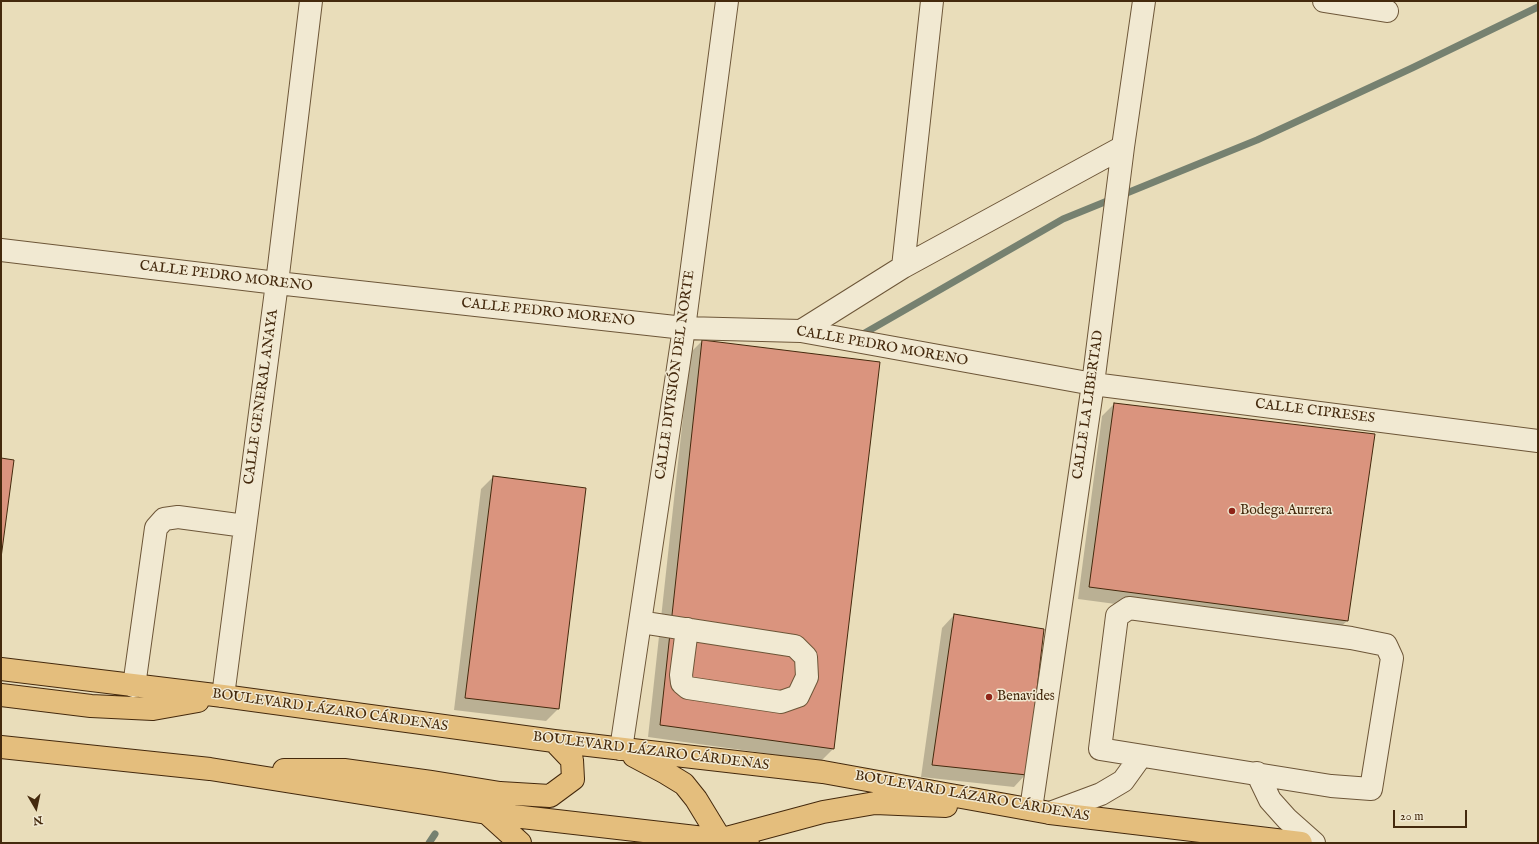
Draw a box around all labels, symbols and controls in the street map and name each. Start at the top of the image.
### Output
street label: CALLE PEDRO MORENO [139,258,313,296]
street label: CALLE DIVISIÓN DEL NORTE [653,269,699,481]
street label: CALLE PEDRO MORENO [461,296,635,330]
street label: CALLE GENERAL ANAYA [241,308,283,486]
street label: CALLE PEDRO MORENO [795,324,969,370]
street label: CALLE LA LIBERTAD [1070,329,1108,481]
street label: CALLE CIPRESES [1254,396,1376,428]
place label: Bodega Aurrera [1240,503,1332,519]
marker: Bodega Aurrera [1227,506,1237,516]
street label: BOULEVARD LÁZARO CÁRDENAS [211,686,449,736]
place label: Benavides [997,689,1055,705]
marker: Benavides [984,692,994,702]
street label: BOULEVARD LÁZARO CÁRDENAS [532,729,770,775]
street label: BOULEVARD LÁZARO CÁRDENAS [853,768,1091,826]
north arrow [16,788,56,828]
scale bar [1395,802,1469,828]
text: 20 m [1400,809,1423,824]
text: N [32,812,44,828]

